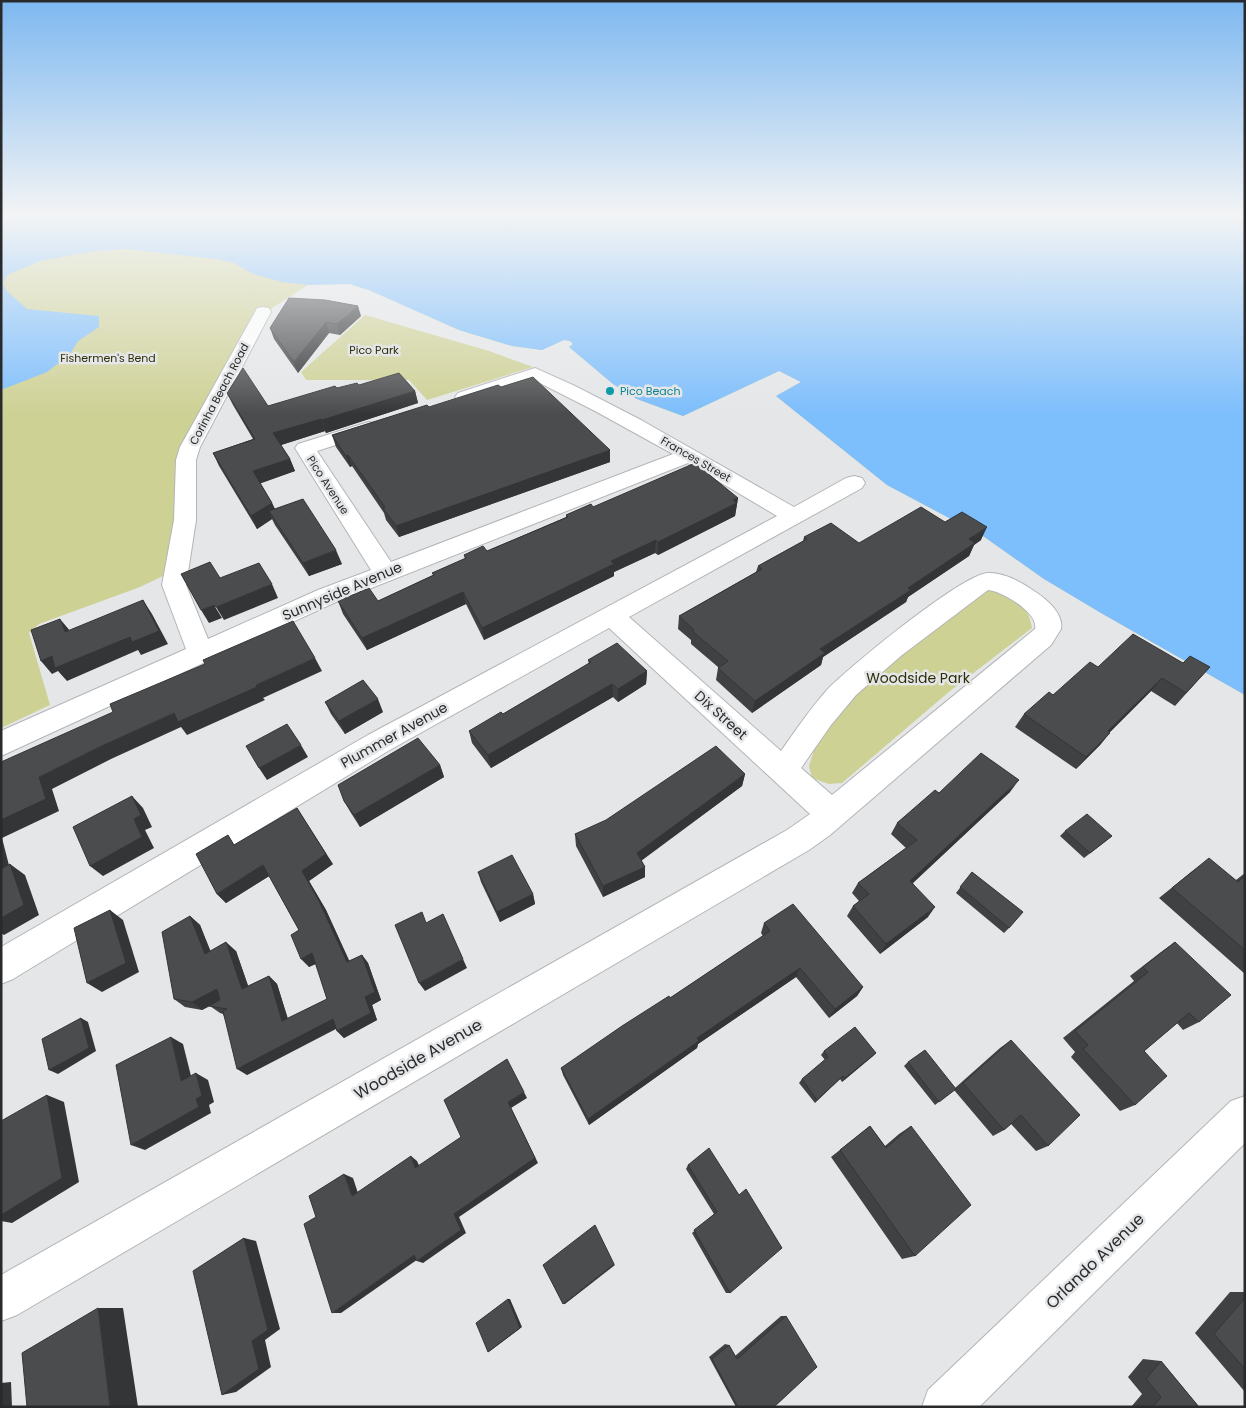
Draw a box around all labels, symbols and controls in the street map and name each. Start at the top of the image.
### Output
street label: Corinha Beach Road [185,340,253,448]
park label: Pico Park [349,342,399,358]
park label: Fishermen's Bend [60,350,156,366]
place label: Pico Beach [620,383,680,399]
marker: Pico Beach [604,385,616,397]
street label: Frances Street [658,432,734,486]
street label: Pico Avenue [303,453,353,518]
street label: Sunnyside Avenue [279,557,405,625]
park label: Woodside Park [866,668,971,688]
street label: Dix Street [690,686,752,744]
street label: Plummer Avenue [337,697,451,773]
street label: Woodside Avenue [350,1013,486,1105]
street label: Orlando Avenue [1041,1208,1149,1314]

